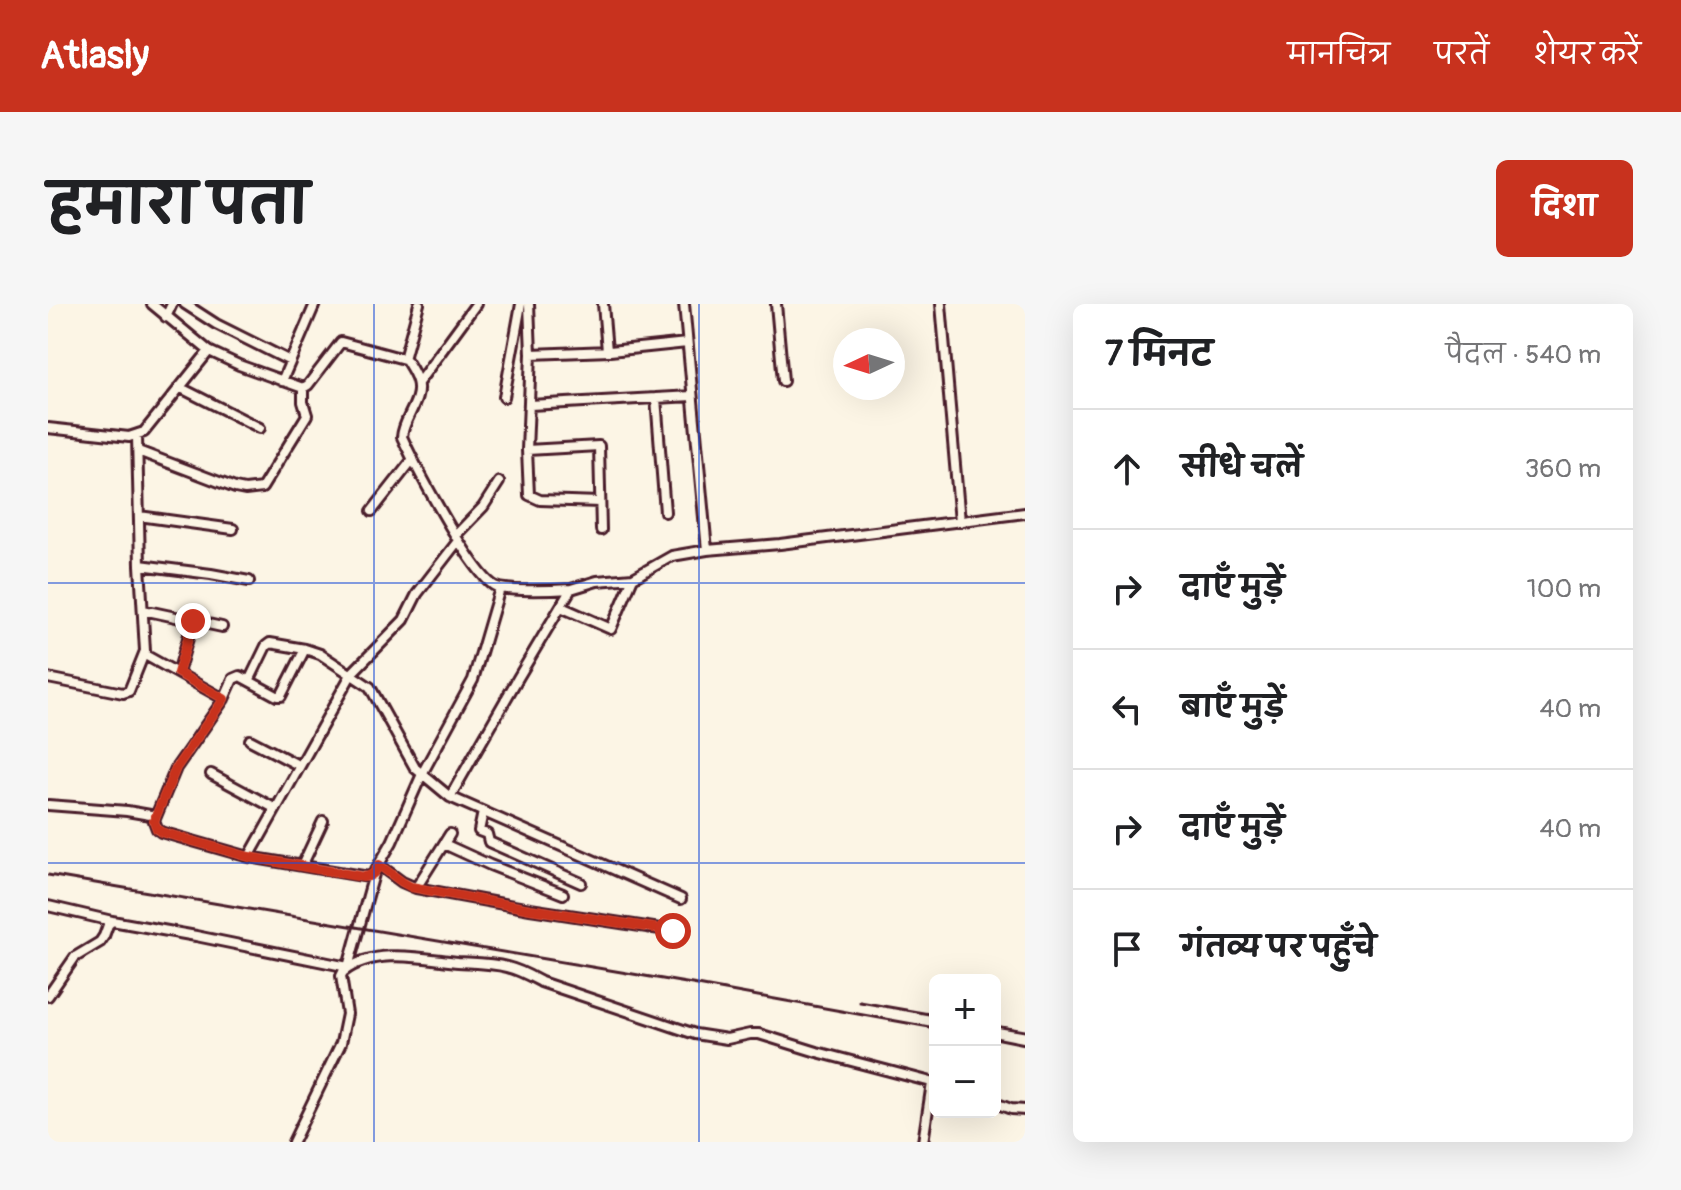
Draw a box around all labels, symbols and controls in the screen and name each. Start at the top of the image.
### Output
text: Atlasly [40,32,149,80]
text: मानचित्र [1287,38,1390,73]
text: परतें [1434,38,1489,73]
text: शेयर करें [1533,38,1641,73]
button: दिशा [1496,160,1633,257]
text: हमारा पता [48,171,309,240]
north arrow [833,328,905,400]
text: 7 मिनट [1105,333,1213,376]
text: पैदल · 540 m [1446,339,1601,371]
icon: ahead [1105,447,1149,491]
text: सीधे चलें [1181,449,1303,486]
text: 360 m [1525,453,1601,485]
icon: right [1105,567,1149,611]
text: दाएँ मुड़ें [1181,569,1284,606]
text: 100 m [1527,573,1601,605]
route end [175,603,211,639]
icon: left [1105,687,1149,731]
text: बाएँ मुड़ें [1181,689,1285,726]
text: 40 m [1539,693,1601,725]
icon: right [1105,807,1149,851]
text: दाएँ मुड़ें [1181,809,1284,846]
text: 40 m [1539,813,1601,845]
route start [655,913,691,949]
icon: arrive [1105,927,1149,971]
text: गंतव्य पर पहुँचे [1181,929,1376,966]
map controls [929,974,1001,1118]
button: + [929,974,1001,1046]
button: − [929,1046,1001,1118]

